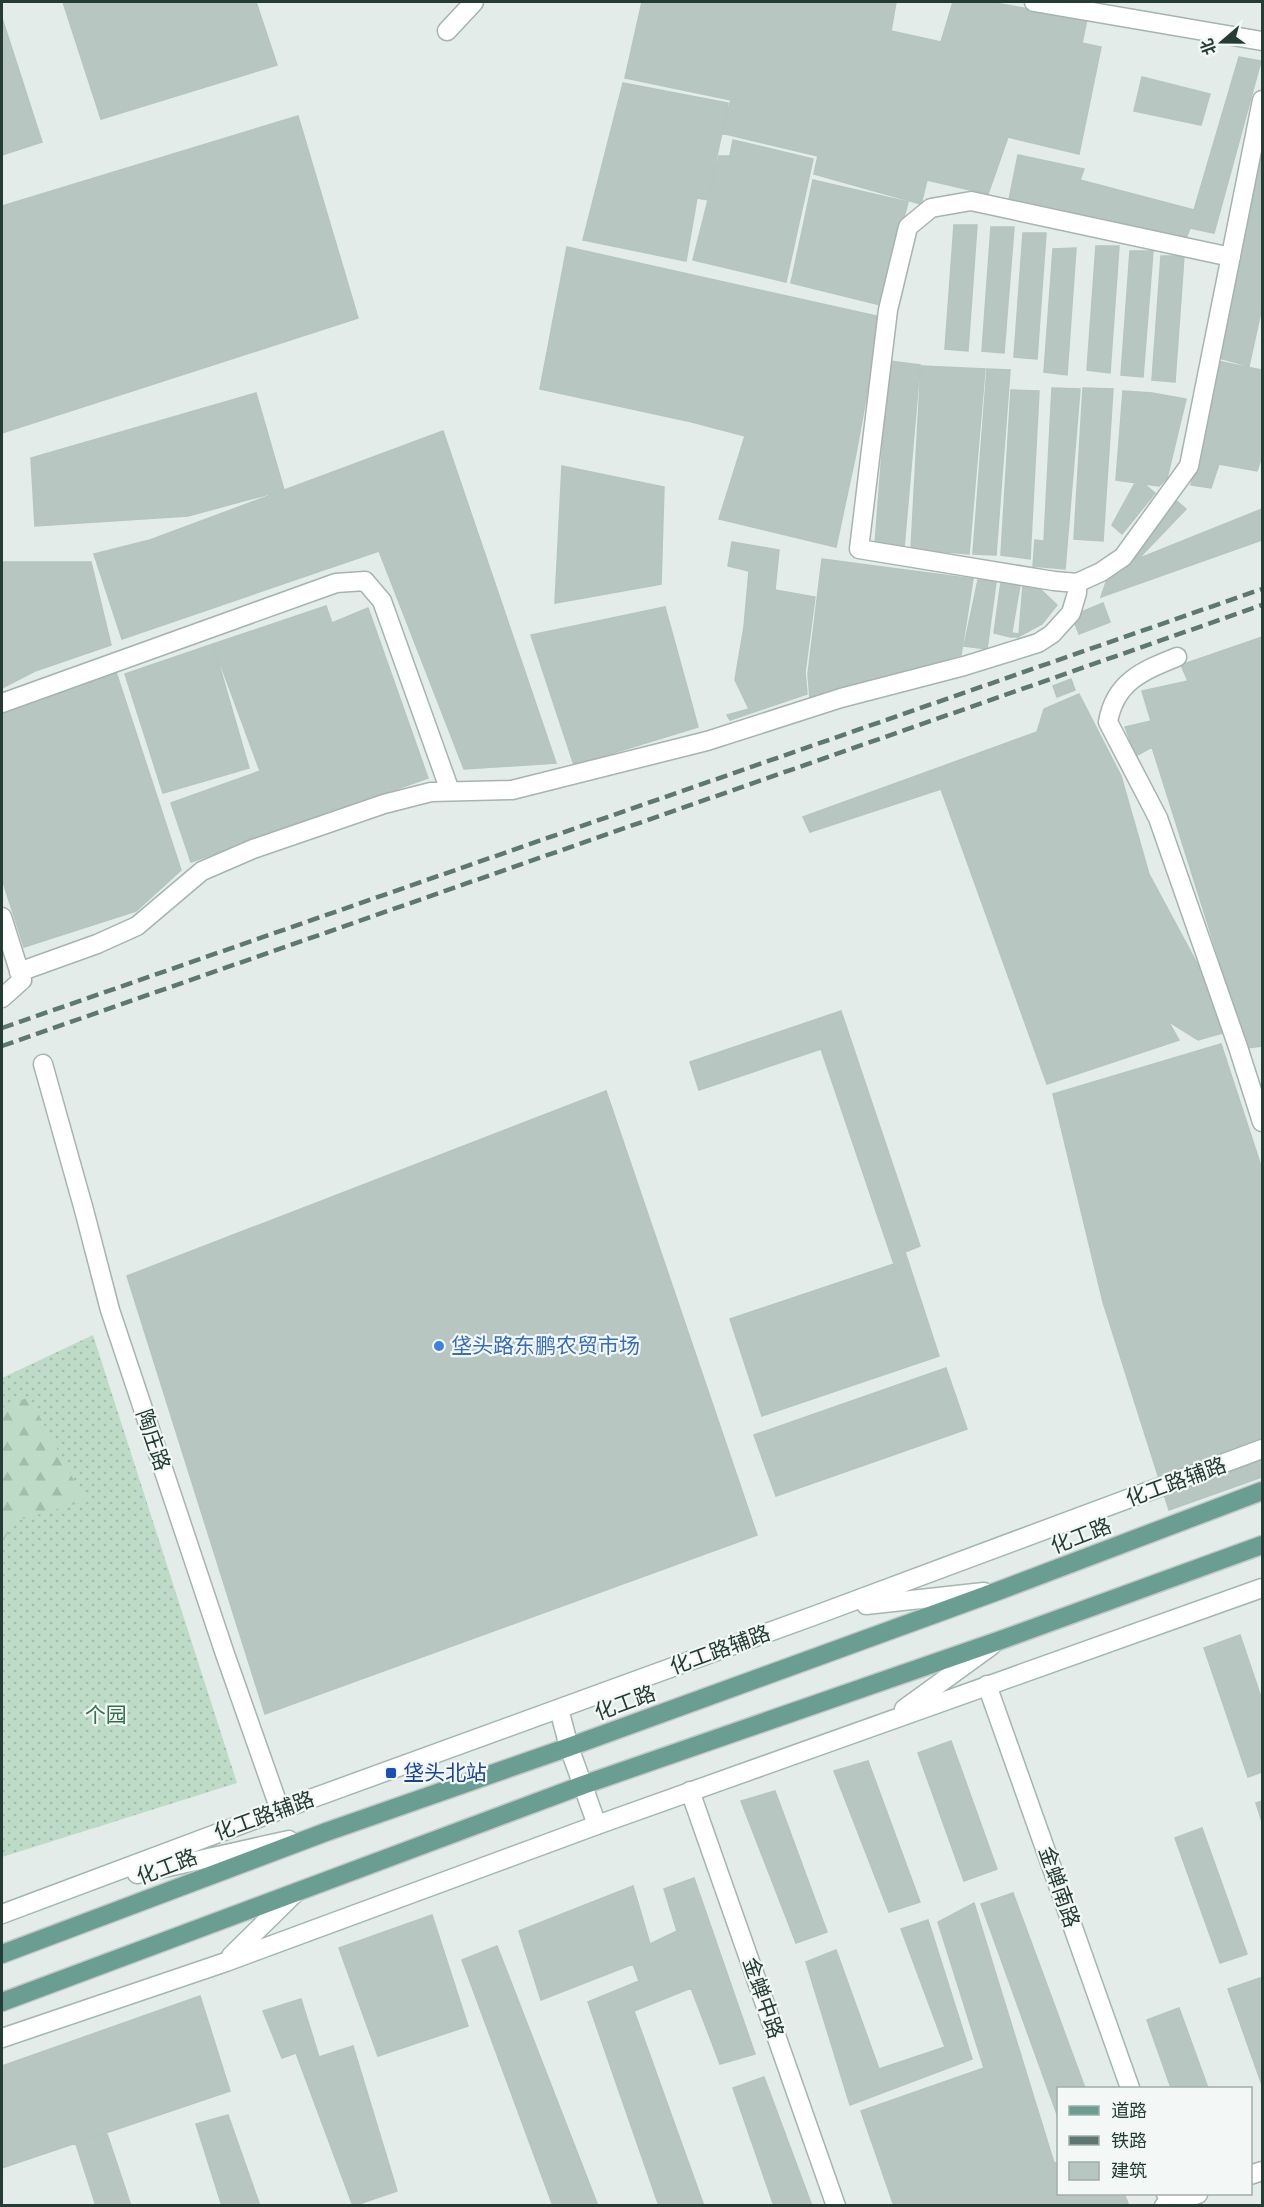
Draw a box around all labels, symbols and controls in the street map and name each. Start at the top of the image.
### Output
north arrow [1192,12,1252,72]
text: 北 [1197,36,1220,58]
place label: 垡头路东鹏农贸市场 [451,1333,640,1358]
marker: 垡头路东鹏农贸市场 [432,1339,446,1353]
street label: 陶庄路 [131,1406,176,1474]
street label: 化工路辅路 [1122,1452,1229,1511]
street label: 化工路 [1047,1513,1115,1558]
street label: 化工路辅路 [666,1620,773,1679]
street label: 化工路 [591,1680,659,1725]
park label: 个园 [85,1702,127,1727]
place label: 垡头北站 [403,1760,487,1785]
marker: 垡头北站 [384,1766,398,1780]
street label: 化工路辅路 [210,1786,317,1845]
street label: 金蝉南路 [1034,1843,1085,1931]
street label: 化工路 [133,1844,201,1889]
street label: 金蝉中路 [738,1954,789,2042]
legend [1057,2087,1252,2195]
text: 道路 [1111,2100,1147,2122]
text: 铁路 [1111,2130,1147,2152]
text: 建筑 [1111,2160,1147,2182]

